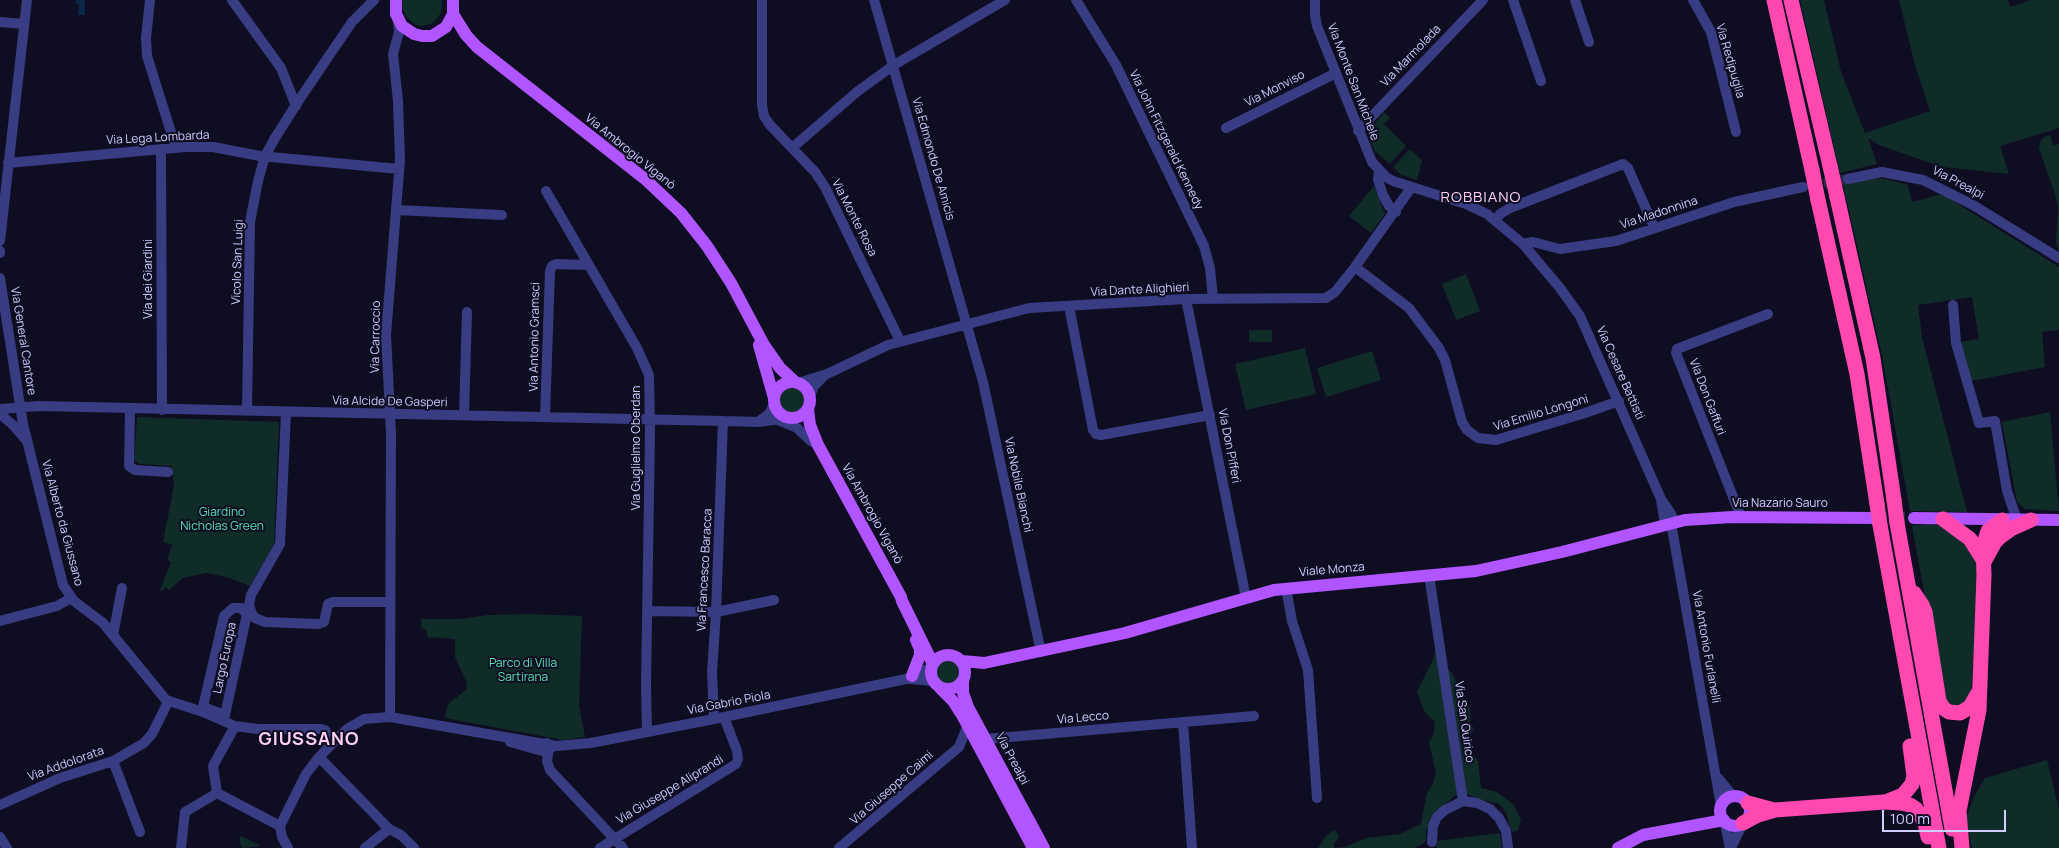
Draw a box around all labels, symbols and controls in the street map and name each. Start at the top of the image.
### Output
street label: Via Monte San Michele [1324,21,1382,143]
street label: Via Marmolada [1378,22,1444,90]
street label: Via Redipuglia [1712,22,1748,100]
street label: Via John Fitzgerald Kennedy [1126,68,1206,212]
street label: Via Monviso [1243,68,1307,110]
street label: Via Edmondo De Amicis [909,96,957,222]
street label: Via Ambrogio Viganò [582,111,678,193]
street label: Via Lega Lombarda [106,128,210,148]
street label: Via Prealpi [1930,163,1986,203]
street label: Via Monte Rosa [828,177,880,259]
district label: ROBBIANO [1440,189,1522,207]
street label: Via Madonnina [1618,194,1700,232]
street label: Vicolo San Luigi [229,219,247,305]
street label: Via dei Giardini [142,239,156,319]
street label: Via Dante Alighieri [1090,280,1190,300]
street label: Via Antonio Gramsci [527,282,543,392]
street label: Via General Cantore [7,286,39,396]
street label: Via Carroccio [368,301,384,373]
street label: Via Cesare Battisti [1593,324,1647,422]
street label: Via Don Gaffuri [1686,357,1728,437]
street label: Via Guglielmo Oberdan [630,386,644,510]
street label: Via Emilio Longoni [1492,392,1590,434]
street label: Via Alcide De Gasperi [332,394,448,410]
street label: Via Don Pifferi [1215,408,1243,484]
street label: Via Nobile Bianchi [1001,436,1035,534]
street label: Via Alberto da Giussano [38,458,86,588]
street label: Via Ambrogio Viganò [839,461,905,567]
street label: Via Nazario Sauro [1732,497,1828,511]
park label: Giardino Nicholas Green [180,506,264,534]
street label: Via Francesco Baracca [695,508,715,632]
street label: Viale Monza [1299,560,1365,580]
street label: Via Antonio Furlanelli [1689,590,1723,704]
street label: Largo Europa [210,621,240,695]
park label: Parco di Villa Sartirana [489,657,557,685]
street label: Via San Quirico [1451,681,1477,763]
street label: Via Gabrio Piola [686,688,772,718]
street label: Via Lecco [1056,709,1110,727]
district label: GIUSSANO [257,729,361,751]
street label: Via Prealpi [992,731,1032,787]
street label: Via Addolorata [26,744,106,784]
street label: Via Giuseppe Caimi [848,748,936,828]
street label: Via Giuseppe Aliprandi [614,752,726,828]
scale bar [1884,800,2008,832]
text: 100 m [1890,808,1930,829]

